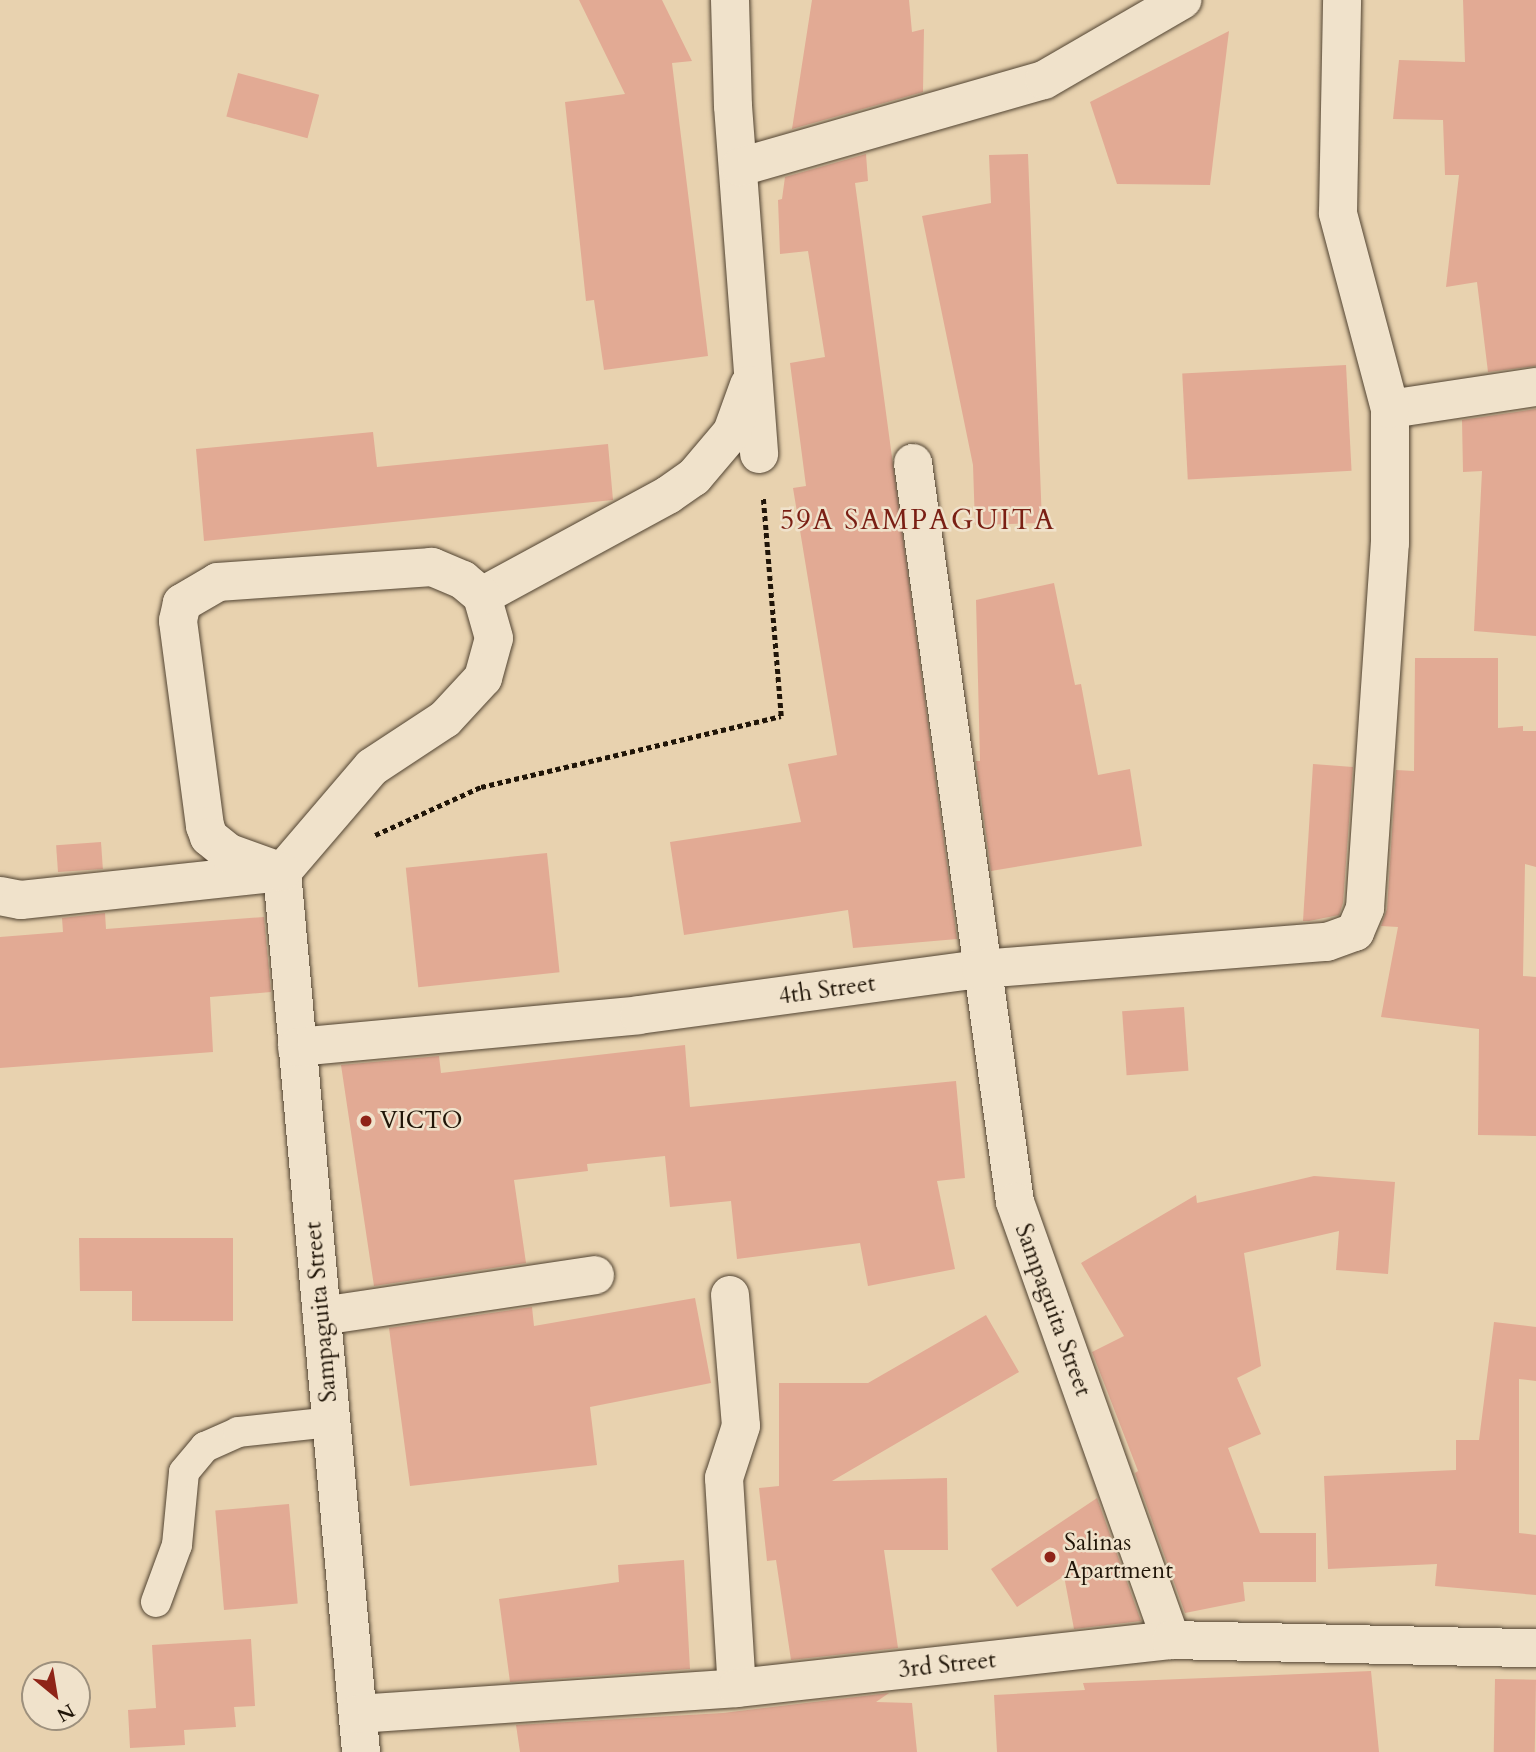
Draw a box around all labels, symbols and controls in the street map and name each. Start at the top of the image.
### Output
district label: 59A SAMPAGUITA [782,503,1054,537]
street label: 4th Street [777,969,877,1011]
place label: VICTO [380,1107,463,1135]
marker: VICTO [358,1113,374,1129]
street label: Sampaguita Street [299,1220,343,1404]
street label: Sampaguita Street [1008,1220,1098,1400]
place label: Salinas Apartment [1064,1529,1173,1585]
marker: Salinas Apartment [1042,1549,1058,1565]
street label: 3rd Street [897,1646,997,1684]
north arrow [21,1661,91,1731]
text: N [52,1697,79,1728]

